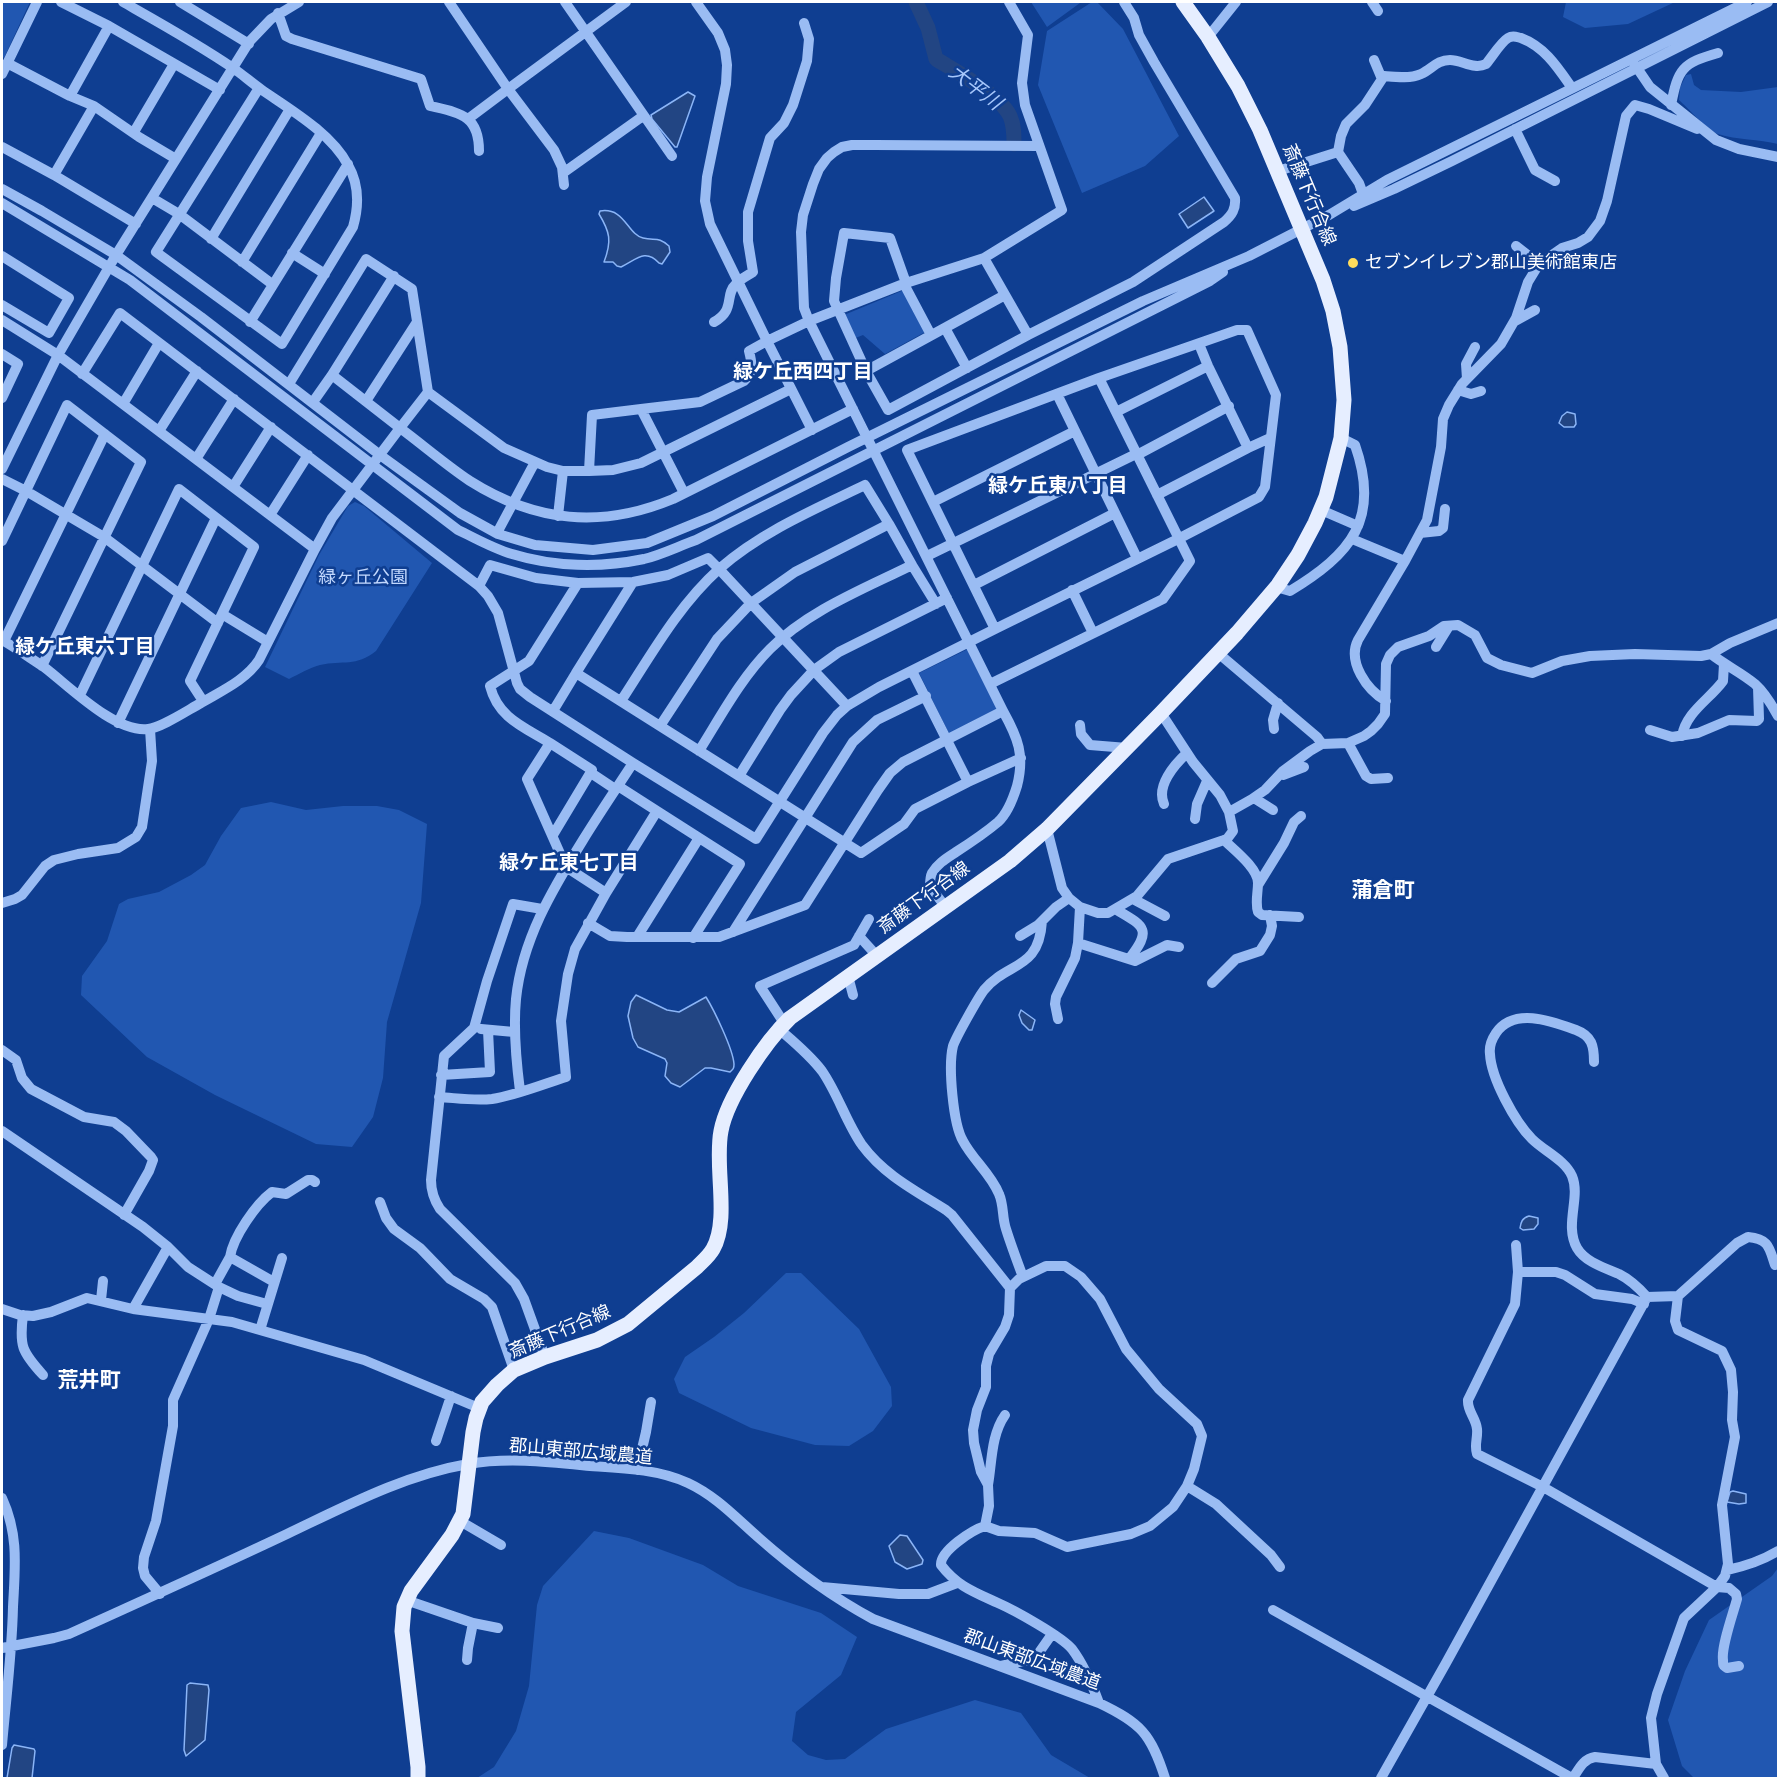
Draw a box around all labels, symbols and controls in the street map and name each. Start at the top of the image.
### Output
water label: 大平川 [944,60,1006,116]
street label: 斎藤下行合線 [1278,141,1340,249]
place label: セブンイレブン郡山美術館東店 [1365,252,1617,274]
marker: セブンイレブン郡山美術館東店 [1346,256,1360,270]
district label: 緑ケ丘西四丁目 [733,360,873,384]
district label: 緑ケ丘東八丁目 [988,474,1128,498]
park label: 緑ヶ丘公園 [318,567,408,589]
district label: 緑ケ丘東六丁目 [15,635,155,659]
district label: 緑ケ丘東七丁目 [499,851,639,875]
street label: 斎藤下行合線 [874,858,974,938]
district label: 蒲倉町 [1352,878,1414,904]
street label: 斎藤下行合線 [506,1301,614,1363]
district label: 荒井町 [58,1368,120,1394]
street label: 郡山東部広域農道 [508,1435,654,1469]
street label: 郡山東部広域農道 [961,1625,1103,1695]

